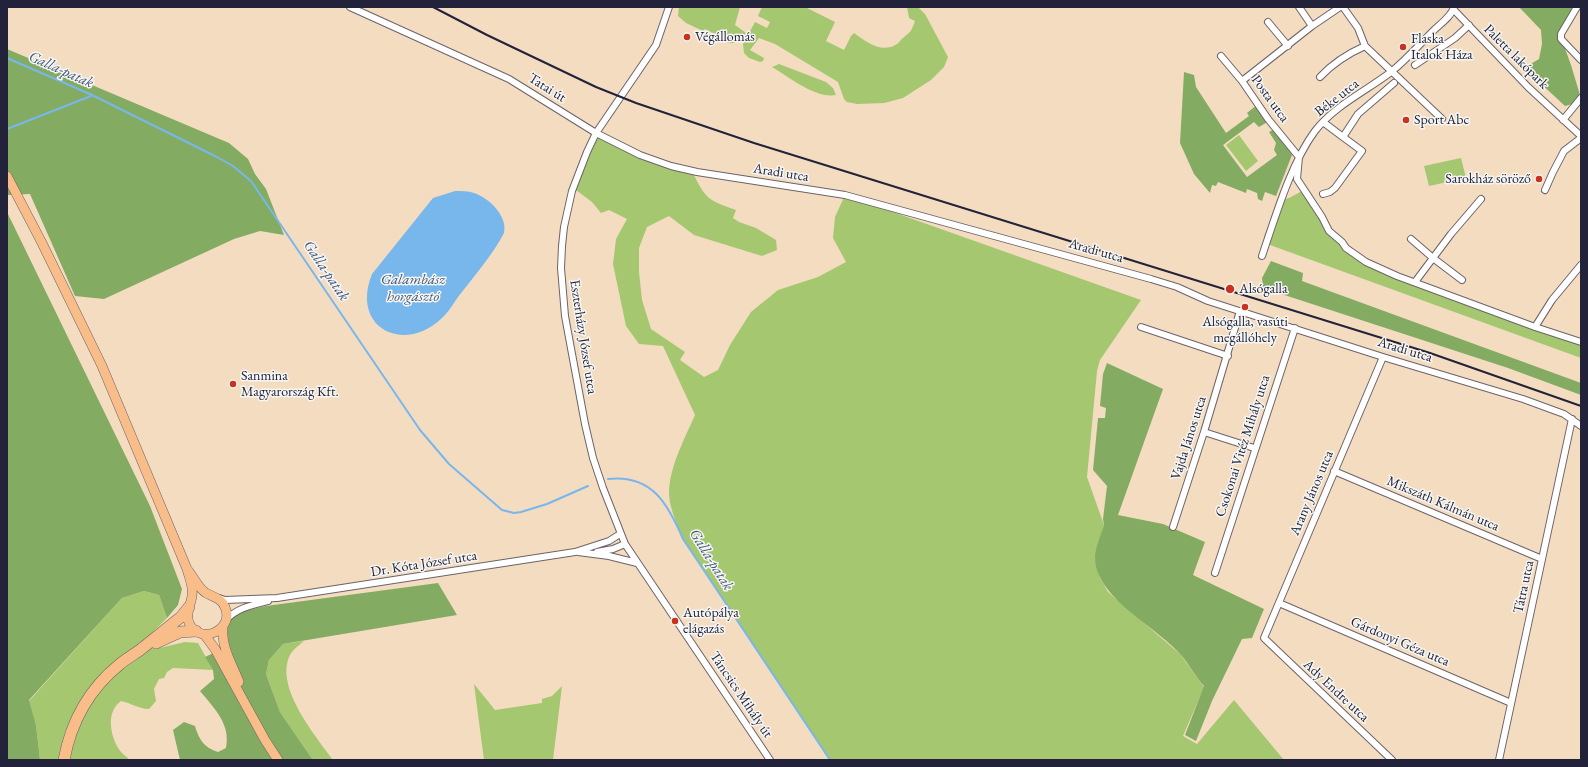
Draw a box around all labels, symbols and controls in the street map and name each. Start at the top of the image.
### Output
street label: Paletta lakópark [1480,21,1552,93]
place label: Végállomás [695,29,755,45]
place label: Flaska Italok Háza [1411,31,1473,64]
marker: Végállomás [682,32,692,42]
marker: Flaska Italok Háza [1398,42,1408,52]
water label: Galla-patak [26,48,96,92]
street label: Tatai út [525,70,569,106]
street label: Posta utca [1247,72,1293,126]
street label: Béke utca [1312,76,1362,120]
place label: Sport Abc [1414,112,1469,128]
marker: Sport Abc [1401,115,1411,125]
street label: Aradi utca [752,160,810,186]
place label: Sarokház söröző [1445,171,1531,187]
marker: Sarokház söröző [1534,174,1544,184]
street label: Aradi utca [1067,235,1125,267]
water label: Galla-patak [299,237,353,305]
water label: Galambász horgásztó [381,271,445,306]
street label: Eszterházy József utca [566,279,600,395]
place label: Alsógalla [1239,281,1287,297]
marker: Alsógalla [1224,283,1236,295]
marker: Alsógalla, vasúti megállóhely [1240,302,1250,312]
place label: Alsógalla, vasúti megállóhely [1202,314,1288,346]
street label: Aradi utca [1376,334,1434,366]
place label: Sanmina Magyarország Kft. [241,368,339,400]
street label: Csokonai Vitéz Mihály utca [1212,373,1274,519]
marker: Sanmina Magyarország Kft. [228,379,238,389]
street label: Vajda János utca [1168,394,1210,482]
street label: Arany János utca [1287,448,1337,538]
street label: Mikszáth Kálmán utca [1384,473,1502,535]
water label: Galla-patak [685,526,737,594]
street label: Dr. Kóta József utca [370,547,478,581]
street label: Tátra utca [1510,559,1538,615]
place label: Autópálya elágazás [683,605,739,638]
street label: Gárdonyi Géza utca [1348,614,1452,670]
marker: Autópálya elágazás [670,616,680,626]
street label: Táncsics Mihály út [706,649,776,741]
street label: Ady Endre utca [1300,656,1372,726]

